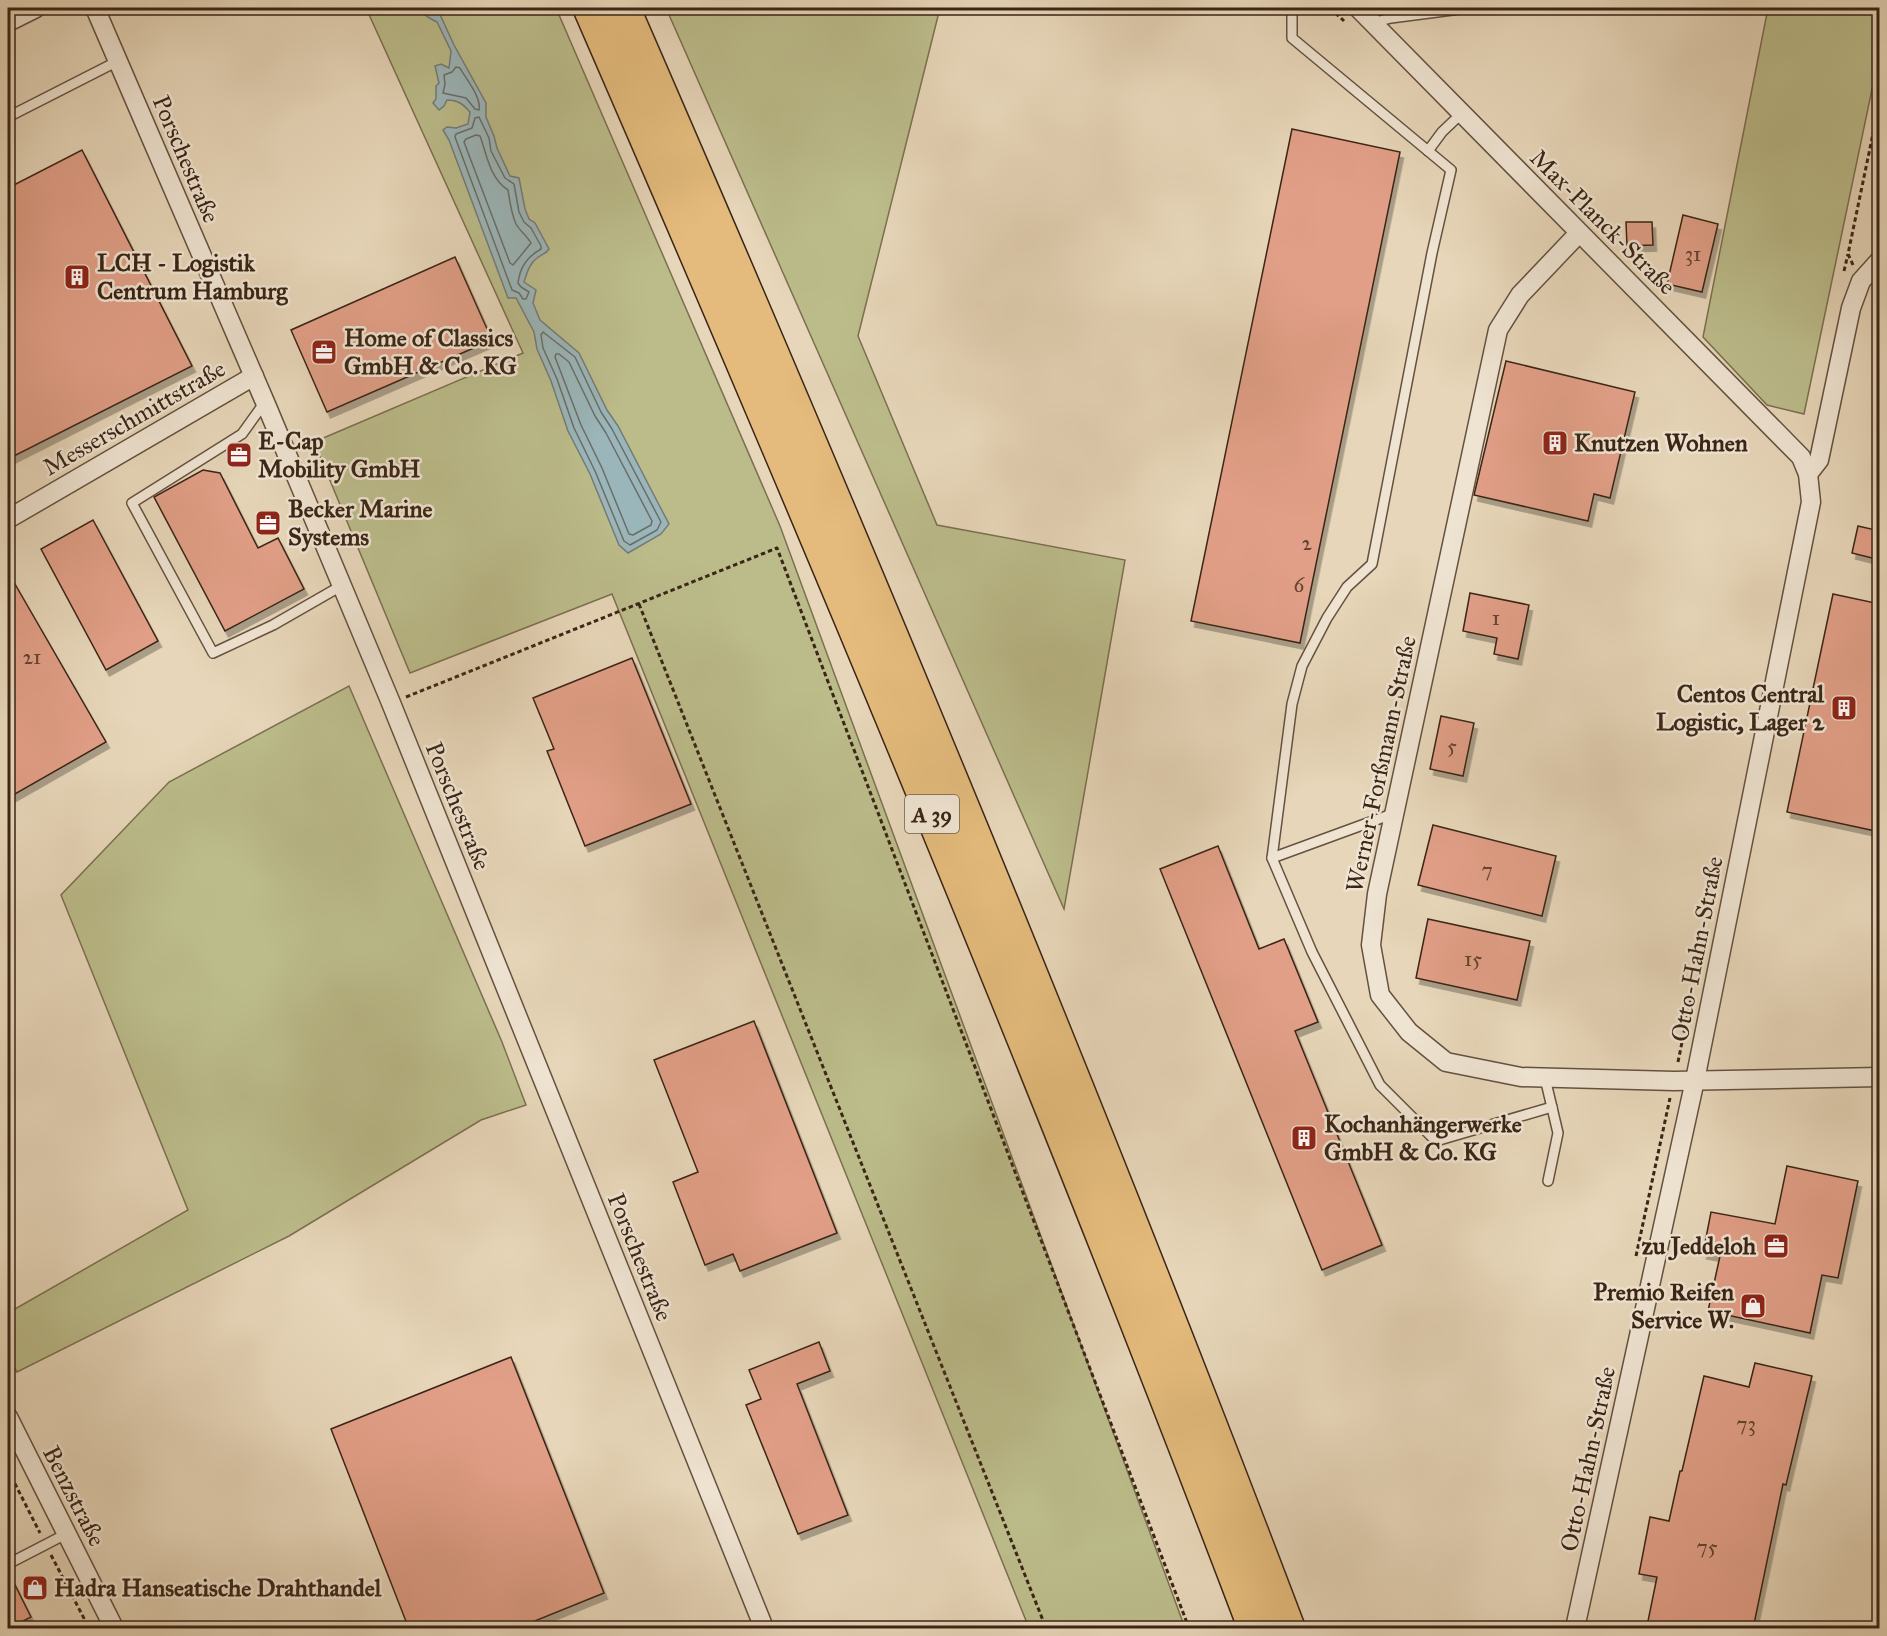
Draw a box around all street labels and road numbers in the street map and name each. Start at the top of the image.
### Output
street label: Porschestraße [146,91,226,227]
street label: Max-Planck-Straße [1524,143,1682,301]
street label: Messerschmittstraße [37,354,231,482]
street label: Werner-Forßmann-Straße [1339,633,1423,895]
street label: Porschestraße [419,738,497,874]
road number: A 39 [905,795,959,833]
street label: Otto-Hahn-Straße [1664,854,1730,1044]
street label: Porschestraße [601,1189,679,1325]
street label: Otto-Hahn-Straße [1554,1364,1622,1554]
street label: Benzstraße [36,1441,112,1551]

